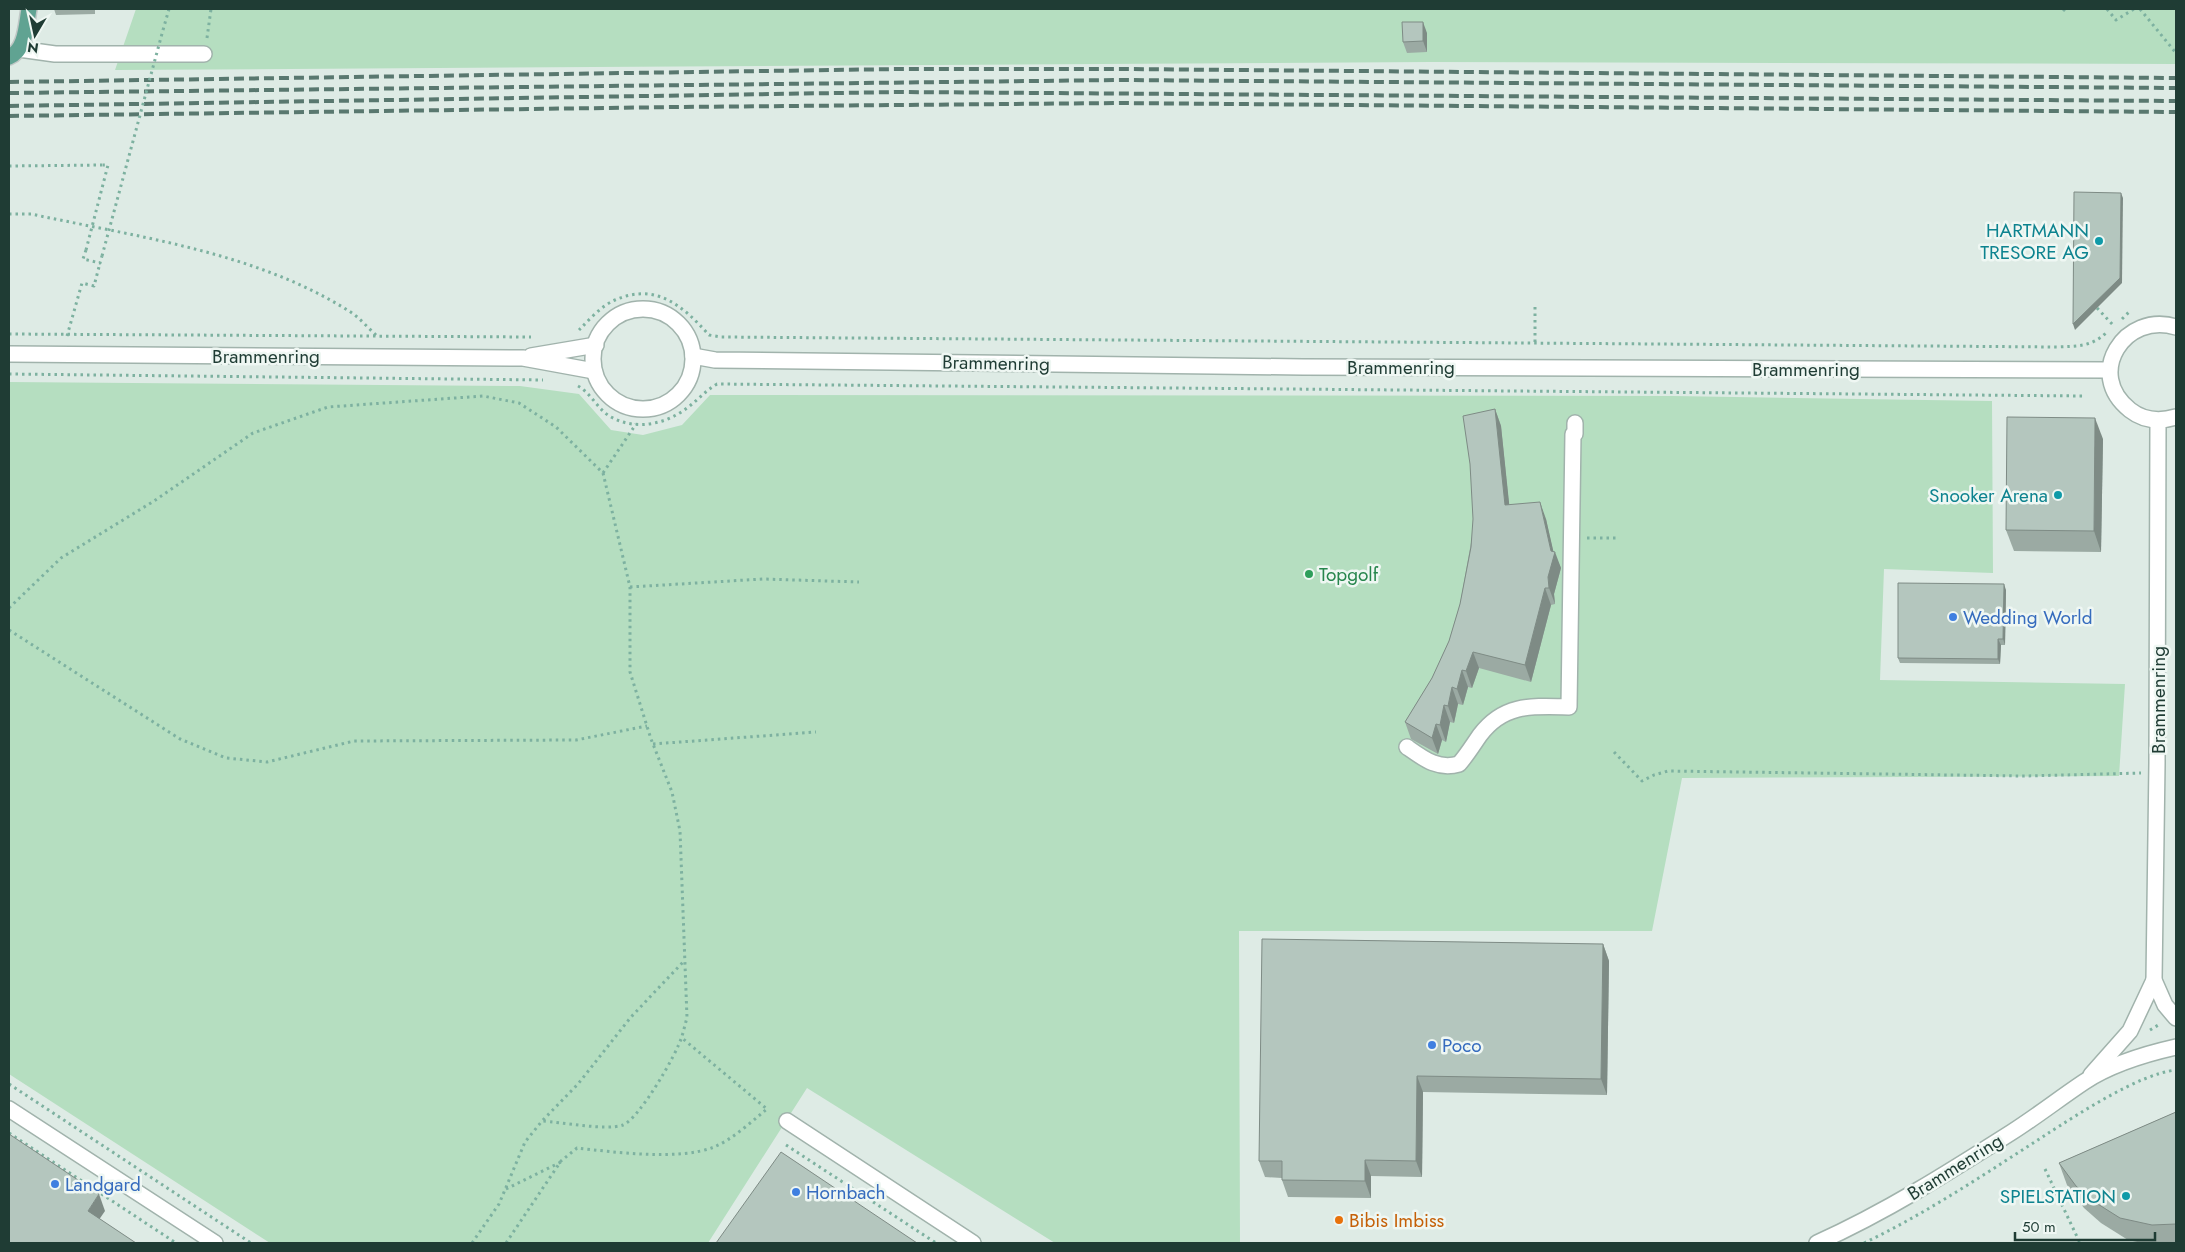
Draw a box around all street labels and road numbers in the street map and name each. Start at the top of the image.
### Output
street label: Brammenring [212,343,320,370]
street label: Brammenring [942,349,1050,377]
street label: Brammenring [1347,354,1455,381]
street label: Brammenring [1752,356,1860,383]
street label: Brammenring [2145,646,2172,754]
street label: Brammenring [1902,1127,2008,1207]

